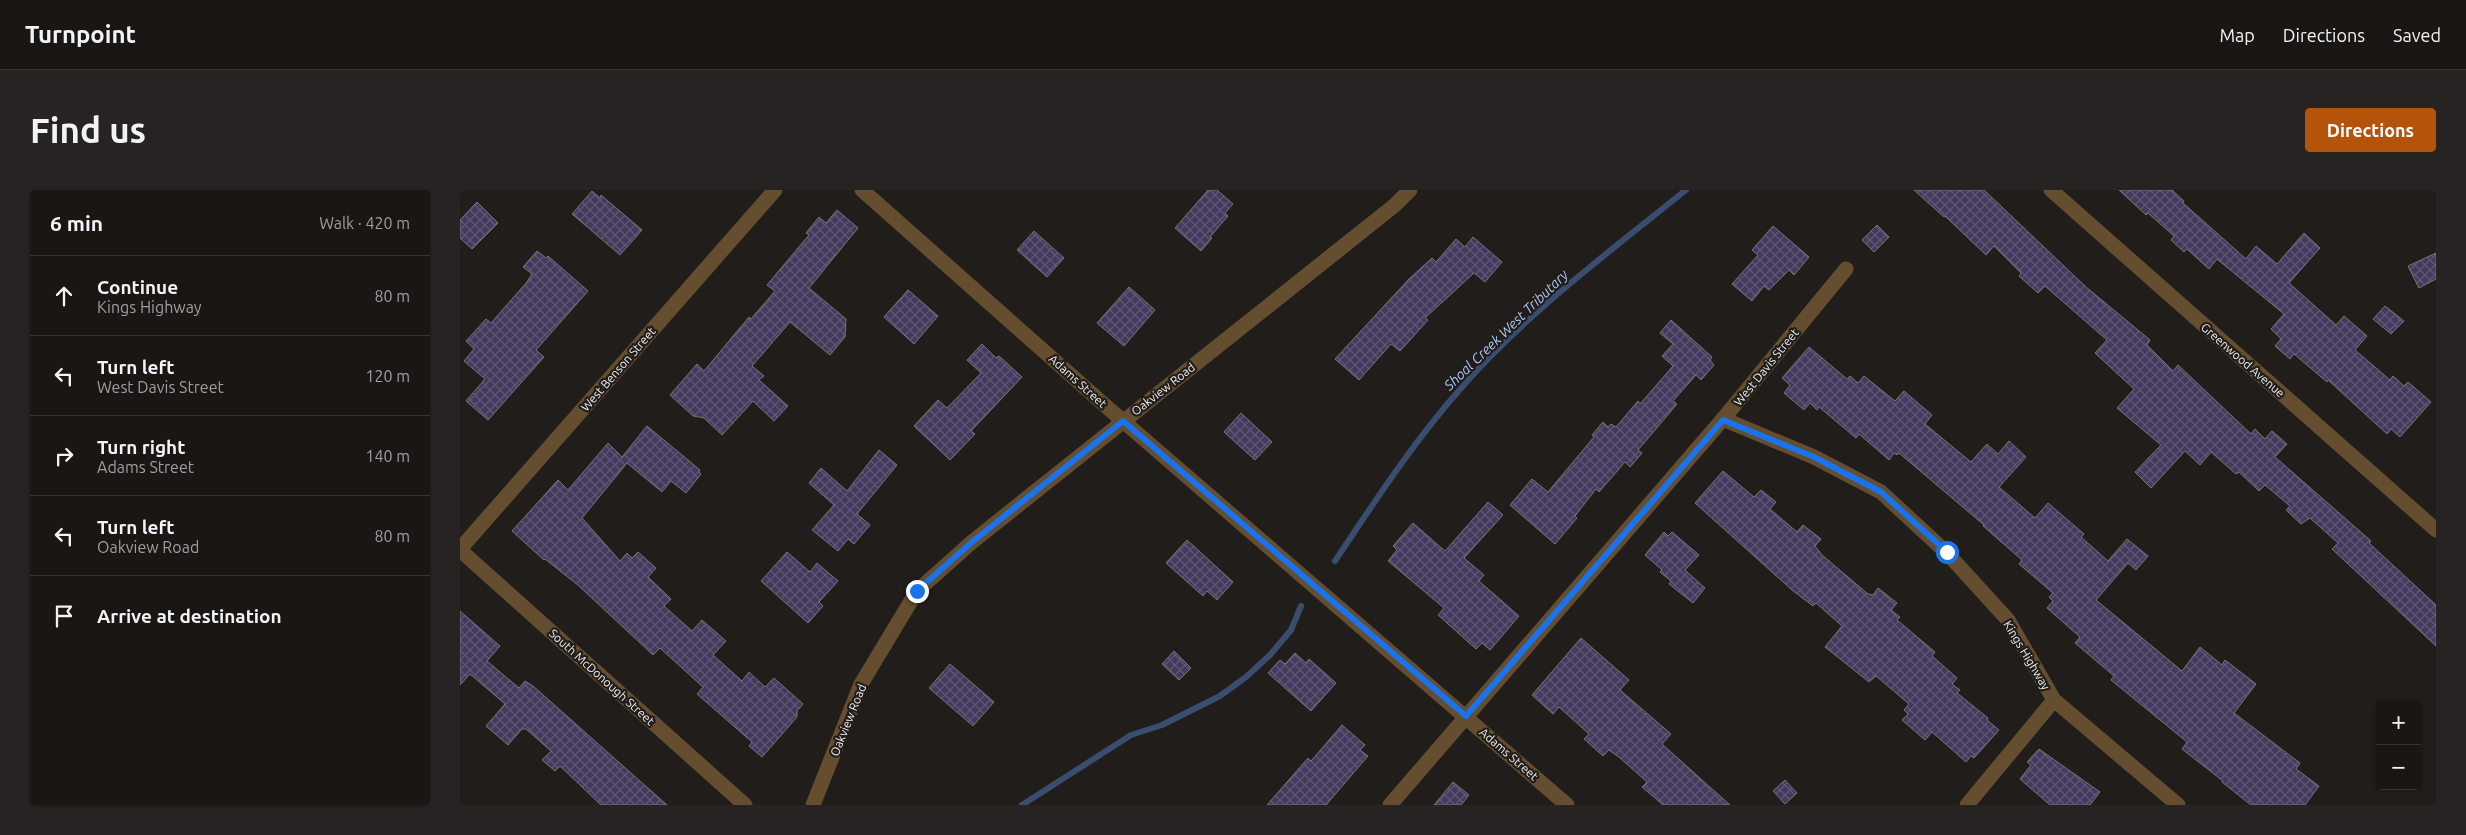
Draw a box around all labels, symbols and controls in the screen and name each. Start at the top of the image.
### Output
text: Turnpoint [25,21,136,48]
text: Map [2219,25,2255,45]
text: Directions [2283,25,2365,45]
text: Saved [2393,25,2441,45]
button: Directions [2305,108,2436,152]
text: Find us [30,110,146,150]
text: 6 min [50,211,103,235]
text: Walk · 420 m [319,214,410,232]
water label: Shoal Creek West Tributary [1440,266,1571,394]
text: Continue [97,276,178,298]
icon: ahead [50,282,78,310]
text: 80 m [374,287,410,305]
text: Kings Highway [97,298,202,316]
street label: Greenwood Avenue [2199,320,2287,400]
street label: West Benson Street [578,324,658,414]
street label: West Davis Street [1731,326,1801,408]
street label: Adams Street [1047,352,1110,410]
text: Turn left [97,356,175,378]
street label: Oakview Road [1129,360,1197,418]
icon: left [50,362,78,390]
text: 120 m [365,367,410,385]
text: West Davis Street [97,378,224,396]
text: Turn right [97,436,185,458]
icon: right [50,442,78,470]
text: 140 m [365,447,410,465]
text: Adams Street [97,458,194,476]
text: Turn left [97,516,175,538]
icon: left [50,522,78,550]
text: 80 m [374,527,410,545]
text: Oakview Road [97,538,199,556]
route start [1936,541,1959,564]
route end [906,580,929,603]
icon: arrive [50,602,78,630]
text: Arrive at destination [97,605,282,627]
street label: Kings Highway [2001,618,2053,692]
street label: South McDonough Street [547,626,657,728]
street label: Oakview Road [828,682,868,758]
map controls [2376,700,2421,790]
button: + [2376,700,2421,745]
street label: Adams Street [1477,725,1541,783]
button: − [2376,745,2421,790]

